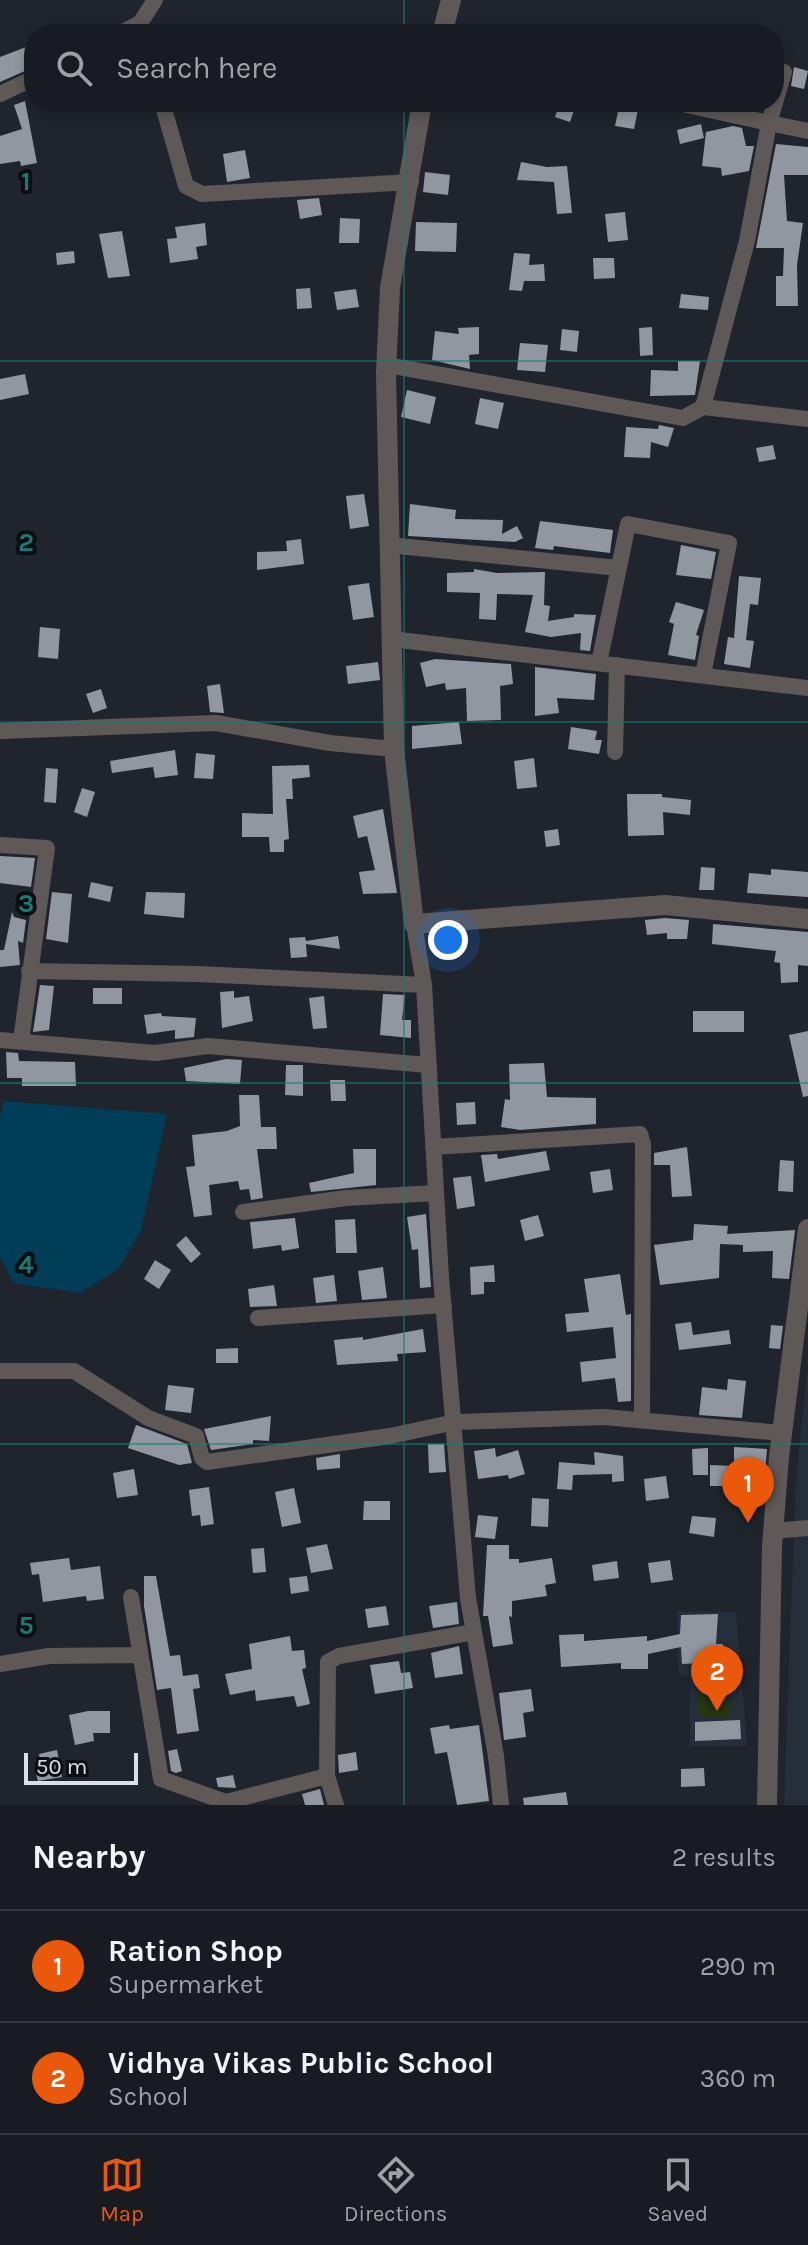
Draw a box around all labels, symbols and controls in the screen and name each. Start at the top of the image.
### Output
search box [24,24,784,112]
icon: search [52,46,96,90]
text: Search here [116,50,277,86]
text: 1 [21,166,31,197]
text: 2 [18,527,34,558]
text: 3 [18,888,34,919]
your location [428,920,468,960]
text: 4 [18,1249,34,1280]
pin: 1 [722,1457,774,1523]
text: 5 [18,1610,34,1641]
pin: 2 [691,1645,743,1711]
scale bar [24,1749,138,1785]
text: 50 m [36,1754,87,1780]
text: Nearby [32,1837,146,1877]
text: 2 results [672,1842,776,1873]
text: Ration Shop [108,1933,283,1969]
text: 1 [53,1951,63,1982]
text: 290 m [700,1951,776,1982]
text: Supermarket [108,1969,263,2000]
text: Vidhya Vikas Public School [108,2045,494,2081]
text: 2 [50,2063,66,2094]
text: 360 m [700,2063,776,2094]
text: School [108,2081,189,2112]
tab: Map [100,2153,144,2227]
tab: Directions [344,2153,447,2227]
tab: Saved [647,2153,708,2227]

